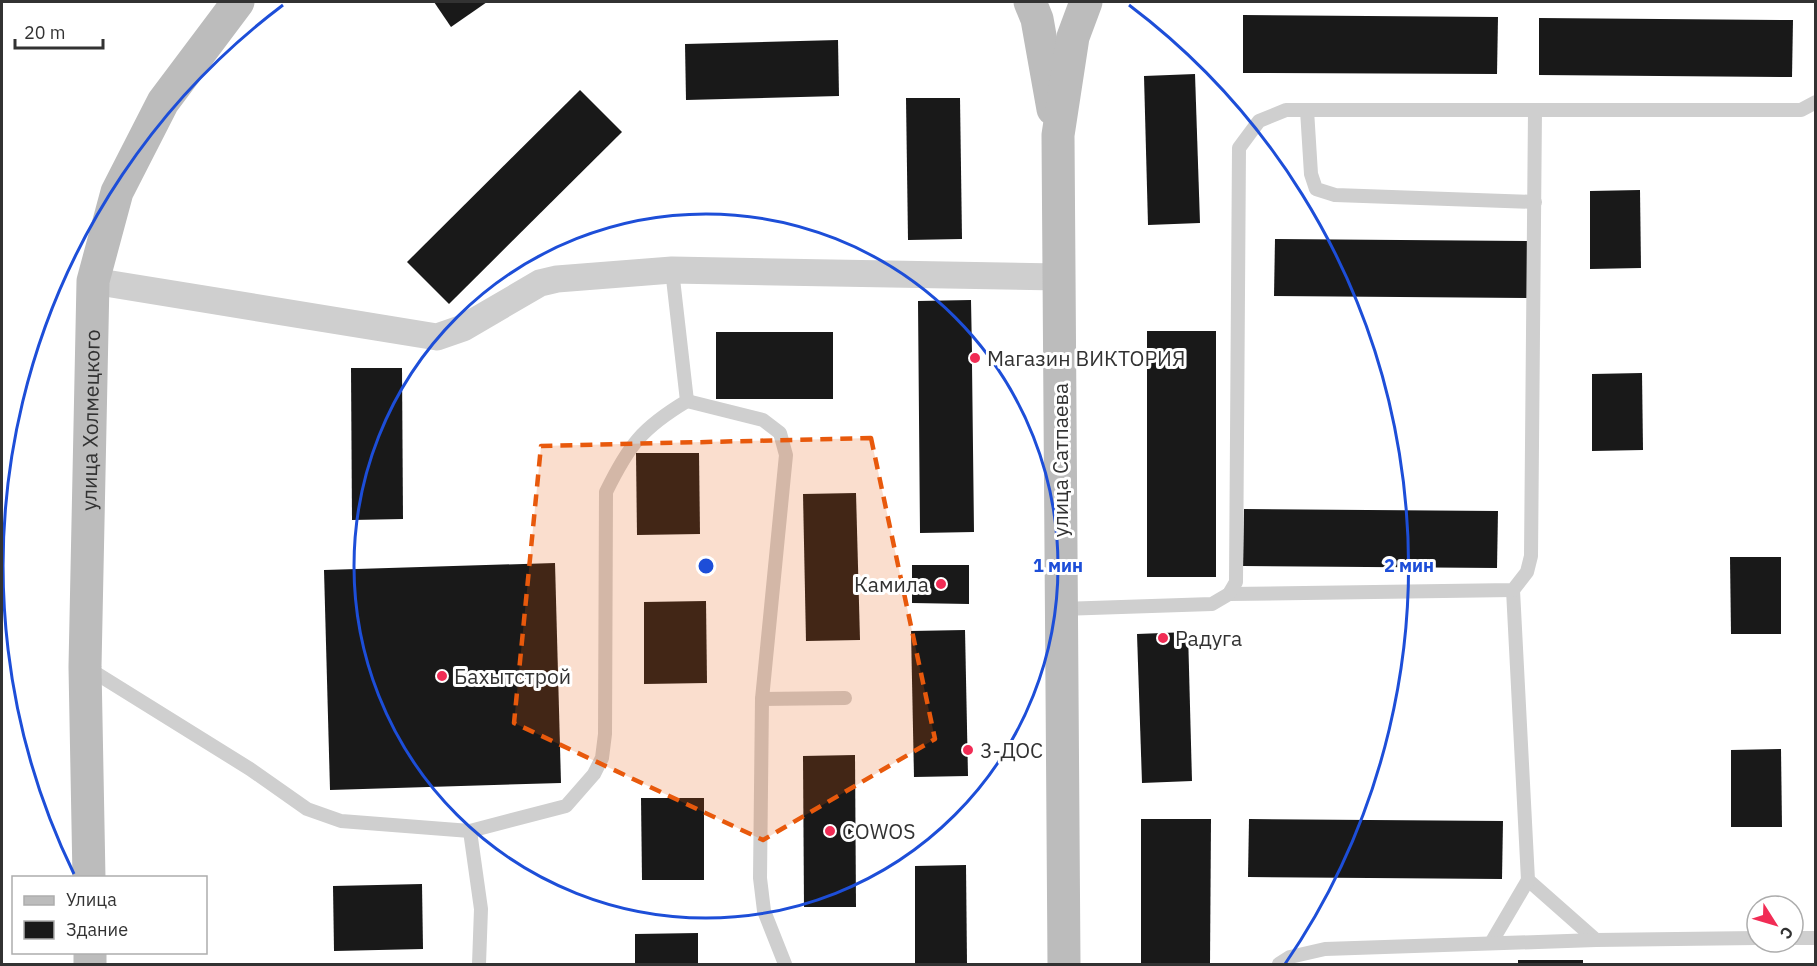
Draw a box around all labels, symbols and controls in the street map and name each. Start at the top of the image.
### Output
scale bar [15,12,104,50]
text: 20 m [24,21,66,44]
street label: улица Холмецкого [74,329,106,511]
place label: Магазин ВИКТОРИЯ [987,344,1185,372]
marker: Магазин ВИКТОРИЯ [968,351,982,365]
street label: улица Сатпаева [1046,383,1074,537]
text: 1 мин [1033,554,1083,577]
text: 2 мин [1384,554,1434,577]
centre of rings [696,556,716,576]
place label: Камила [854,570,929,598]
marker: Камила [934,577,948,591]
place label: Радуга [1175,624,1242,652]
marker: Радуга [1156,631,1170,645]
place label: Бахытстрой [454,662,571,690]
marker: Бахытстрой [435,669,449,683]
place label: 3-ДОС [980,736,1043,764]
marker: 3-ДОС [961,743,975,757]
place label: COWOS [842,817,915,845]
marker: COWOS [823,824,837,838]
legend [12,876,207,954]
text: Улица [66,888,117,911]
north arrow [1745,894,1805,954]
text: Здание [66,918,128,941]
text: С [1776,923,1798,943]

